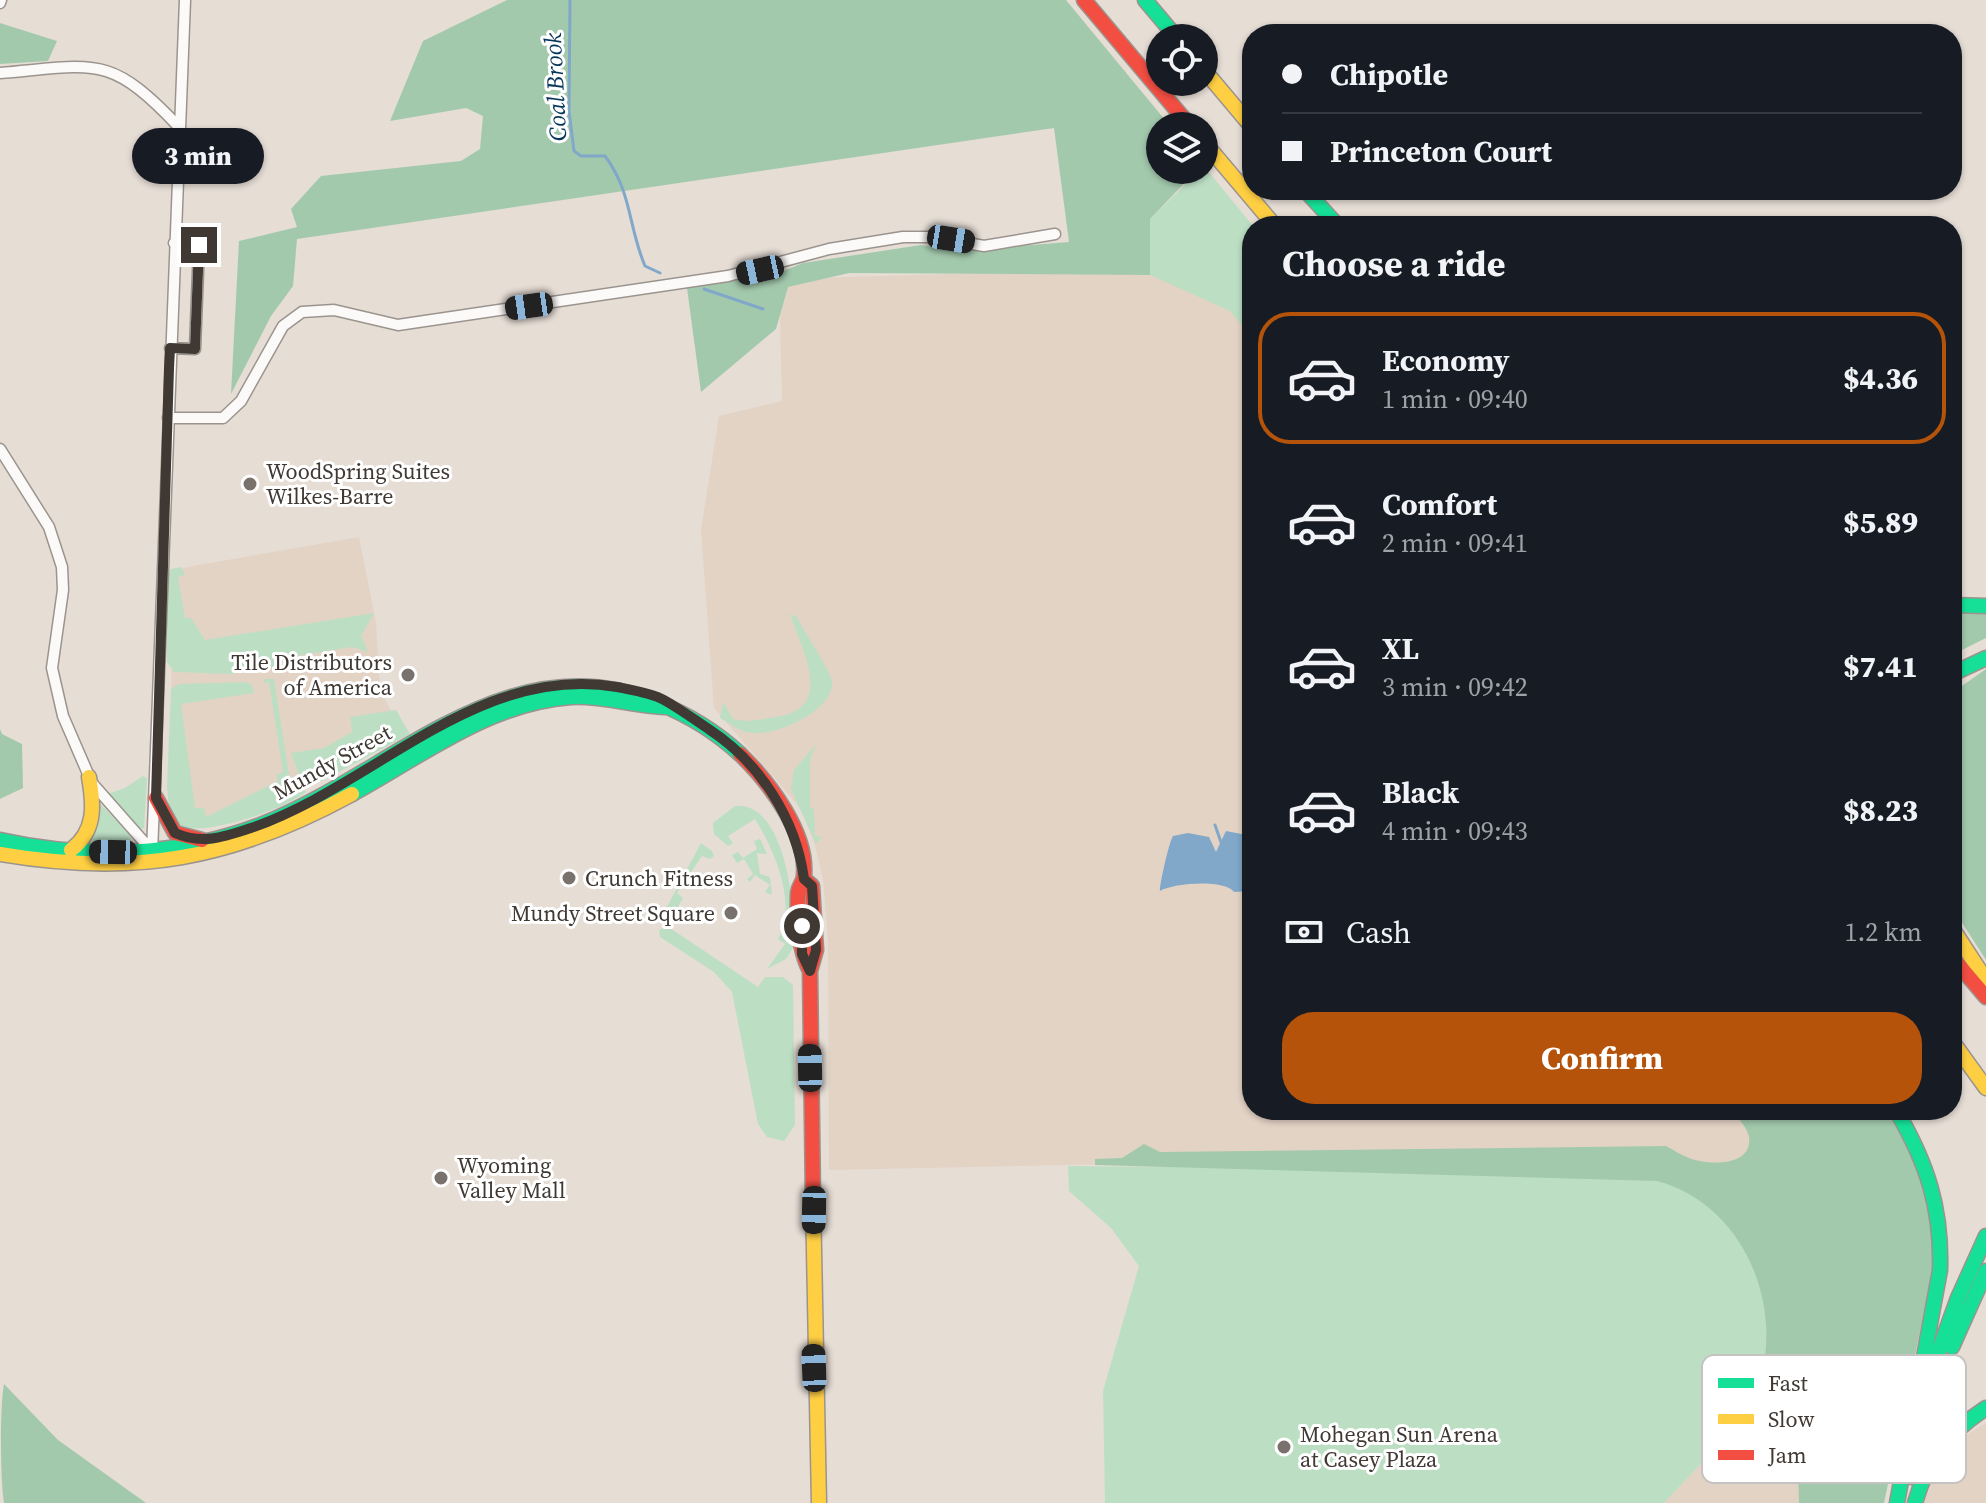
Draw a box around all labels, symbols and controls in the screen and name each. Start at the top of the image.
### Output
map controls [1146,24,1218,184]
button: locate [1146,24,1218,96]
water label: Coal Brook [536,31,574,142]
text: Chipotle [1330,54,1448,95]
button: layers [1146,112,1218,184]
callout: 3 min [133,129,265,185]
text: Princeton Court [1330,131,1552,172]
text: 3 min [164,138,232,174]
car [925,223,977,255]
route end [181,227,217,263]
text: Choose a ride [1282,239,1505,288]
car [734,253,786,287]
car [504,291,554,321]
text: Economy [1382,340,1510,381]
icon: car [1286,342,1358,414]
text: $4.36 [1843,358,1918,399]
text: 1 min · 09:40 [1382,381,1528,417]
place label: WoodSpring Suites Wilkes-Barre [266,456,450,511]
marker: WoodSpring Suites Wilkes-Barre [241,475,259,493]
text: Comfort [1382,484,1497,525]
icon: car [1286,486,1358,558]
text: $5.89 [1843,502,1918,543]
text: 2 min · 09:41 [1382,525,1528,561]
text: XL [1382,628,1419,669]
icon: car [1286,630,1358,702]
text: $7.41 [1843,646,1918,687]
place label: Tile Distributors of America [231,647,393,702]
marker: Tile Distributors of America [399,666,417,684]
text: 3 min · 09:42 [1382,669,1528,705]
street label: Mundy Street [267,717,397,807]
text: Black [1382,772,1459,813]
icon: car [1286,774,1358,846]
text: $8.23 [1843,790,1918,831]
text: 4 min · 09:43 [1382,813,1528,849]
car [89,840,137,864]
place label: Crunch Fitness [585,863,733,893]
marker: Crunch Fitness [560,869,578,887]
place label: Mundy Street Square [511,898,715,928]
marker: Mundy Street Square [722,904,740,922]
route start [784,908,820,944]
icon: cash [1282,910,1326,954]
text: Cash [1346,912,1411,953]
text: 1.2 km [1844,914,1922,950]
button: Confirm [1282,1012,1922,1104]
car [798,1044,822,1092]
place label: Wyoming Valley Mall [457,1150,565,1205]
marker: Wyoming Valley Mall [432,1169,450,1187]
car [802,1186,826,1234]
car [801,1344,827,1392]
legend [1702,1355,1966,1483]
text: Fast [1768,1368,1809,1398]
text: Slow [1768,1404,1815,1434]
place label: Mohegan Sun Arena at Casey Plaza [1300,1419,1499,1474]
marker: Mohegan Sun Arena at Casey Plaza [1275,1438,1293,1456]
text: Jam [1767,1440,1807,1470]

